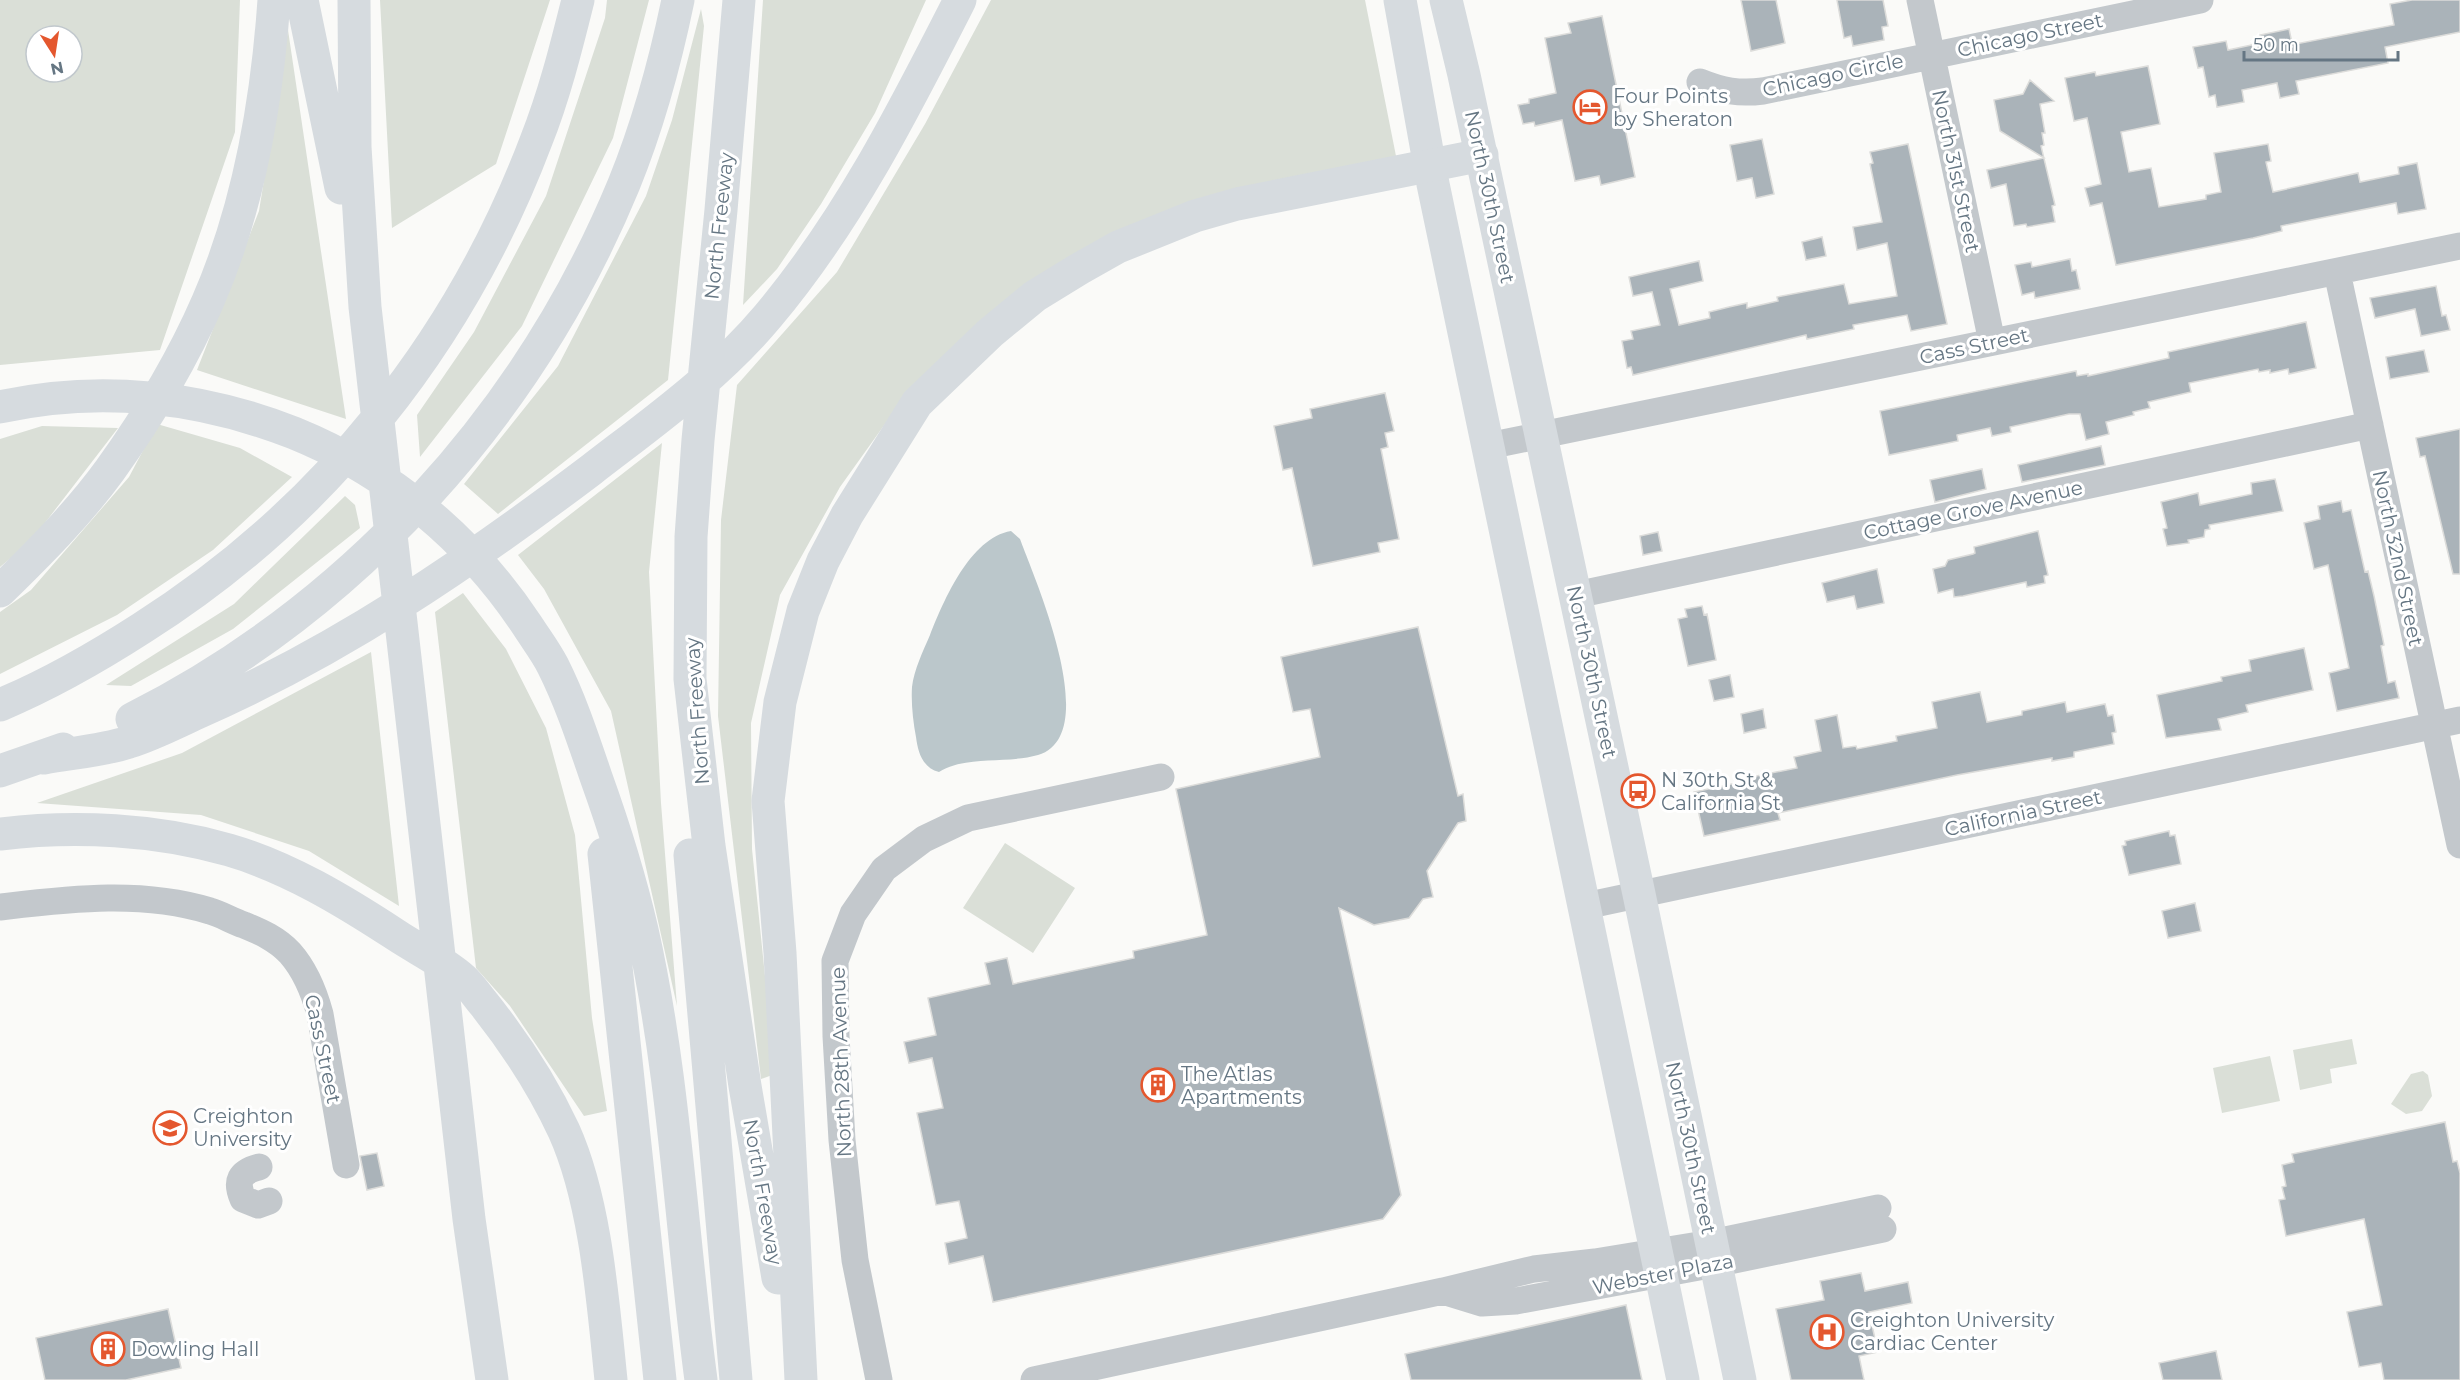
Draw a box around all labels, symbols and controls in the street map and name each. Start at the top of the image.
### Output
street label: Chicago Street [1955,8,2105,62]
north arrow [24,24,84,84]
scale bar [2244,24,2398,62]
text: 50 m [2253,34,2299,56]
street label: Chicago Circle [1760,48,1906,102]
text: N [49,58,65,79]
place label: Four Points by Sheraton [1613,84,1733,131]
street label: North 31st Street [1927,87,1985,255]
hotel icon: Four Points by Sheraton [1572,89,1608,125]
street label: North 30th Street [1460,108,1520,286]
street label: North Freeway [699,151,739,301]
street label: Cass Street [1917,323,2031,369]
street label: North 32nd Street [2368,468,2428,648]
street label: Cottage Grove Avenue [1861,475,2085,545]
street label: North 30th Street [1562,583,1622,761]
street label: North Freeway [680,636,714,785]
place label: N 30th St & California St [1661,768,1781,815]
bus stop icon: N 30th St & California St [1620,773,1656,809]
street label: California Street [1942,785,2104,841]
street label: North 28th Avenue [826,966,856,1158]
street label: Cass Street [300,992,346,1106]
street label: North 30th Street [1661,1059,1721,1237]
place label: The Atlas Apartments [1181,1062,1302,1109]
building icon: The Atlas Apartments [1140,1067,1176,1103]
place label: Creighton University [193,1104,293,1151]
school or university icon: Creighton University [152,1110,188,1146]
street label: North Freeway [738,1117,788,1267]
street label: Webster Plaza [1590,1249,1736,1299]
place label: Creighton University Cardiac Center [1850,1308,2054,1355]
hospital icon: Creighton University Cardiac Center [1809,1314,1845,1350]
building icon: Dowling Hall [90,1331,126,1367]
place label: Dowling Hall [131,1337,259,1361]

